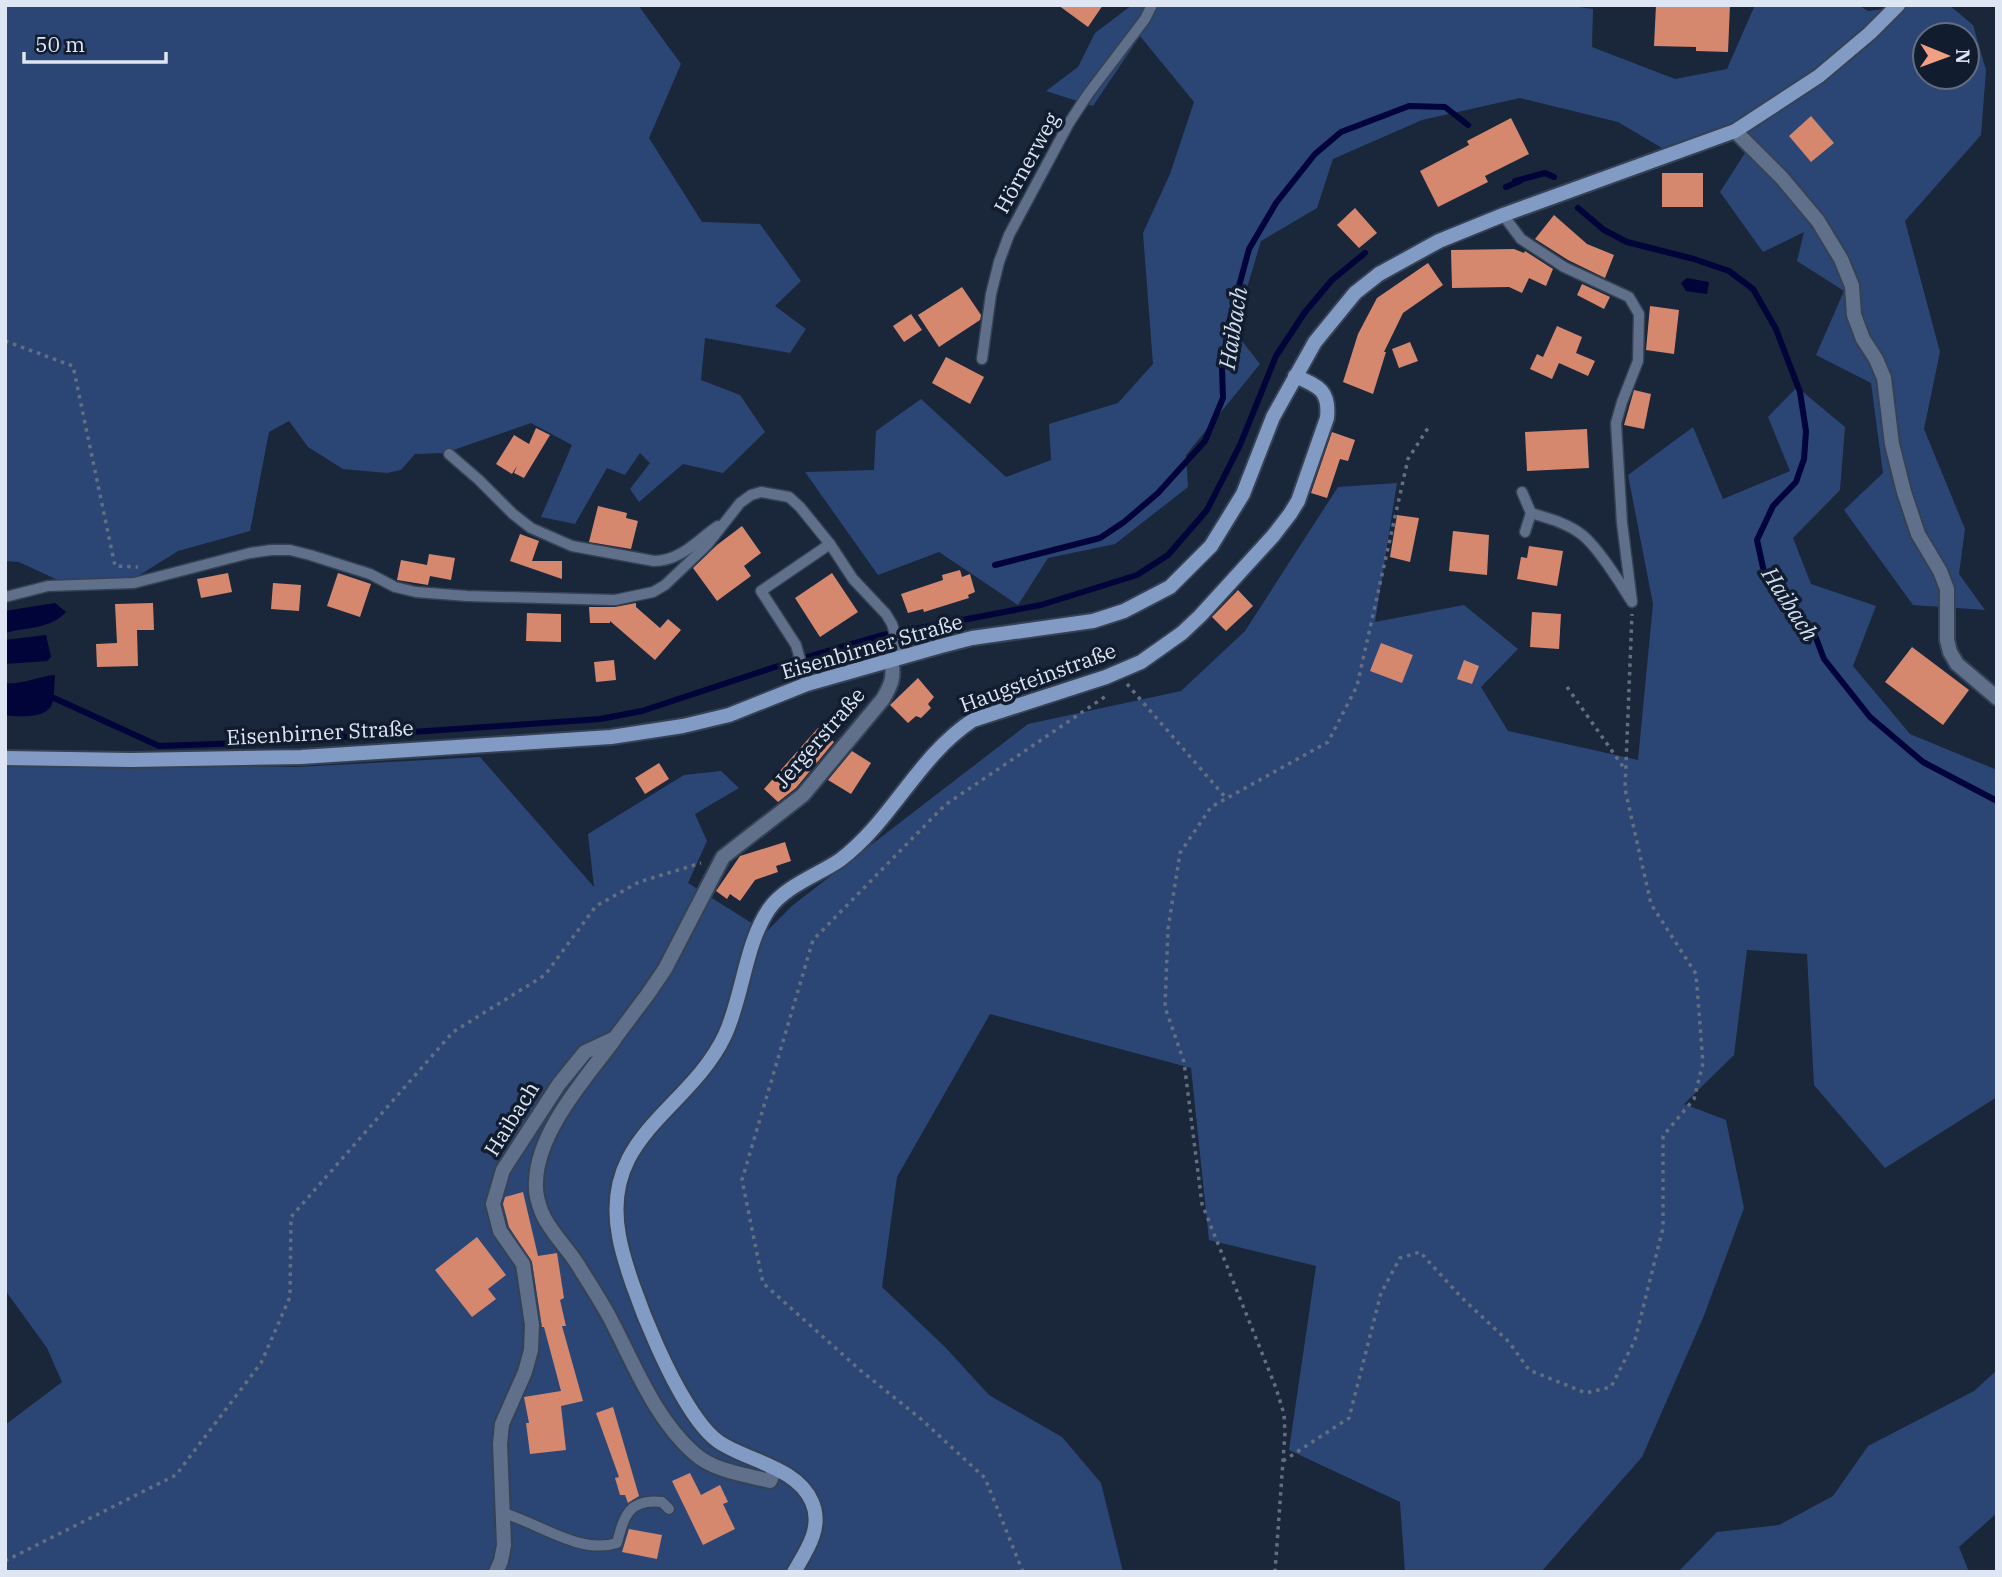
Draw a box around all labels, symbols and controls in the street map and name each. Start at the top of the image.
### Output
scale bar [24,21,166,65]
north arrow [1911,21,1981,91]
text: 50 m [35,30,85,58]
text: N [1951,49,1975,64]
street label: Hörnerweg [987,107,1066,218]
water label: Haibach [1211,284,1253,372]
water label: Haibach [1755,560,1826,647]
street label: Eisenbirner Straße [778,607,966,685]
street label: Haugsteinstraße [956,636,1120,718]
street label: Jergerstraße [768,681,871,794]
street label: Eisenbirner Straße [226,713,414,751]
street label: Haibach [477,1076,545,1161]

